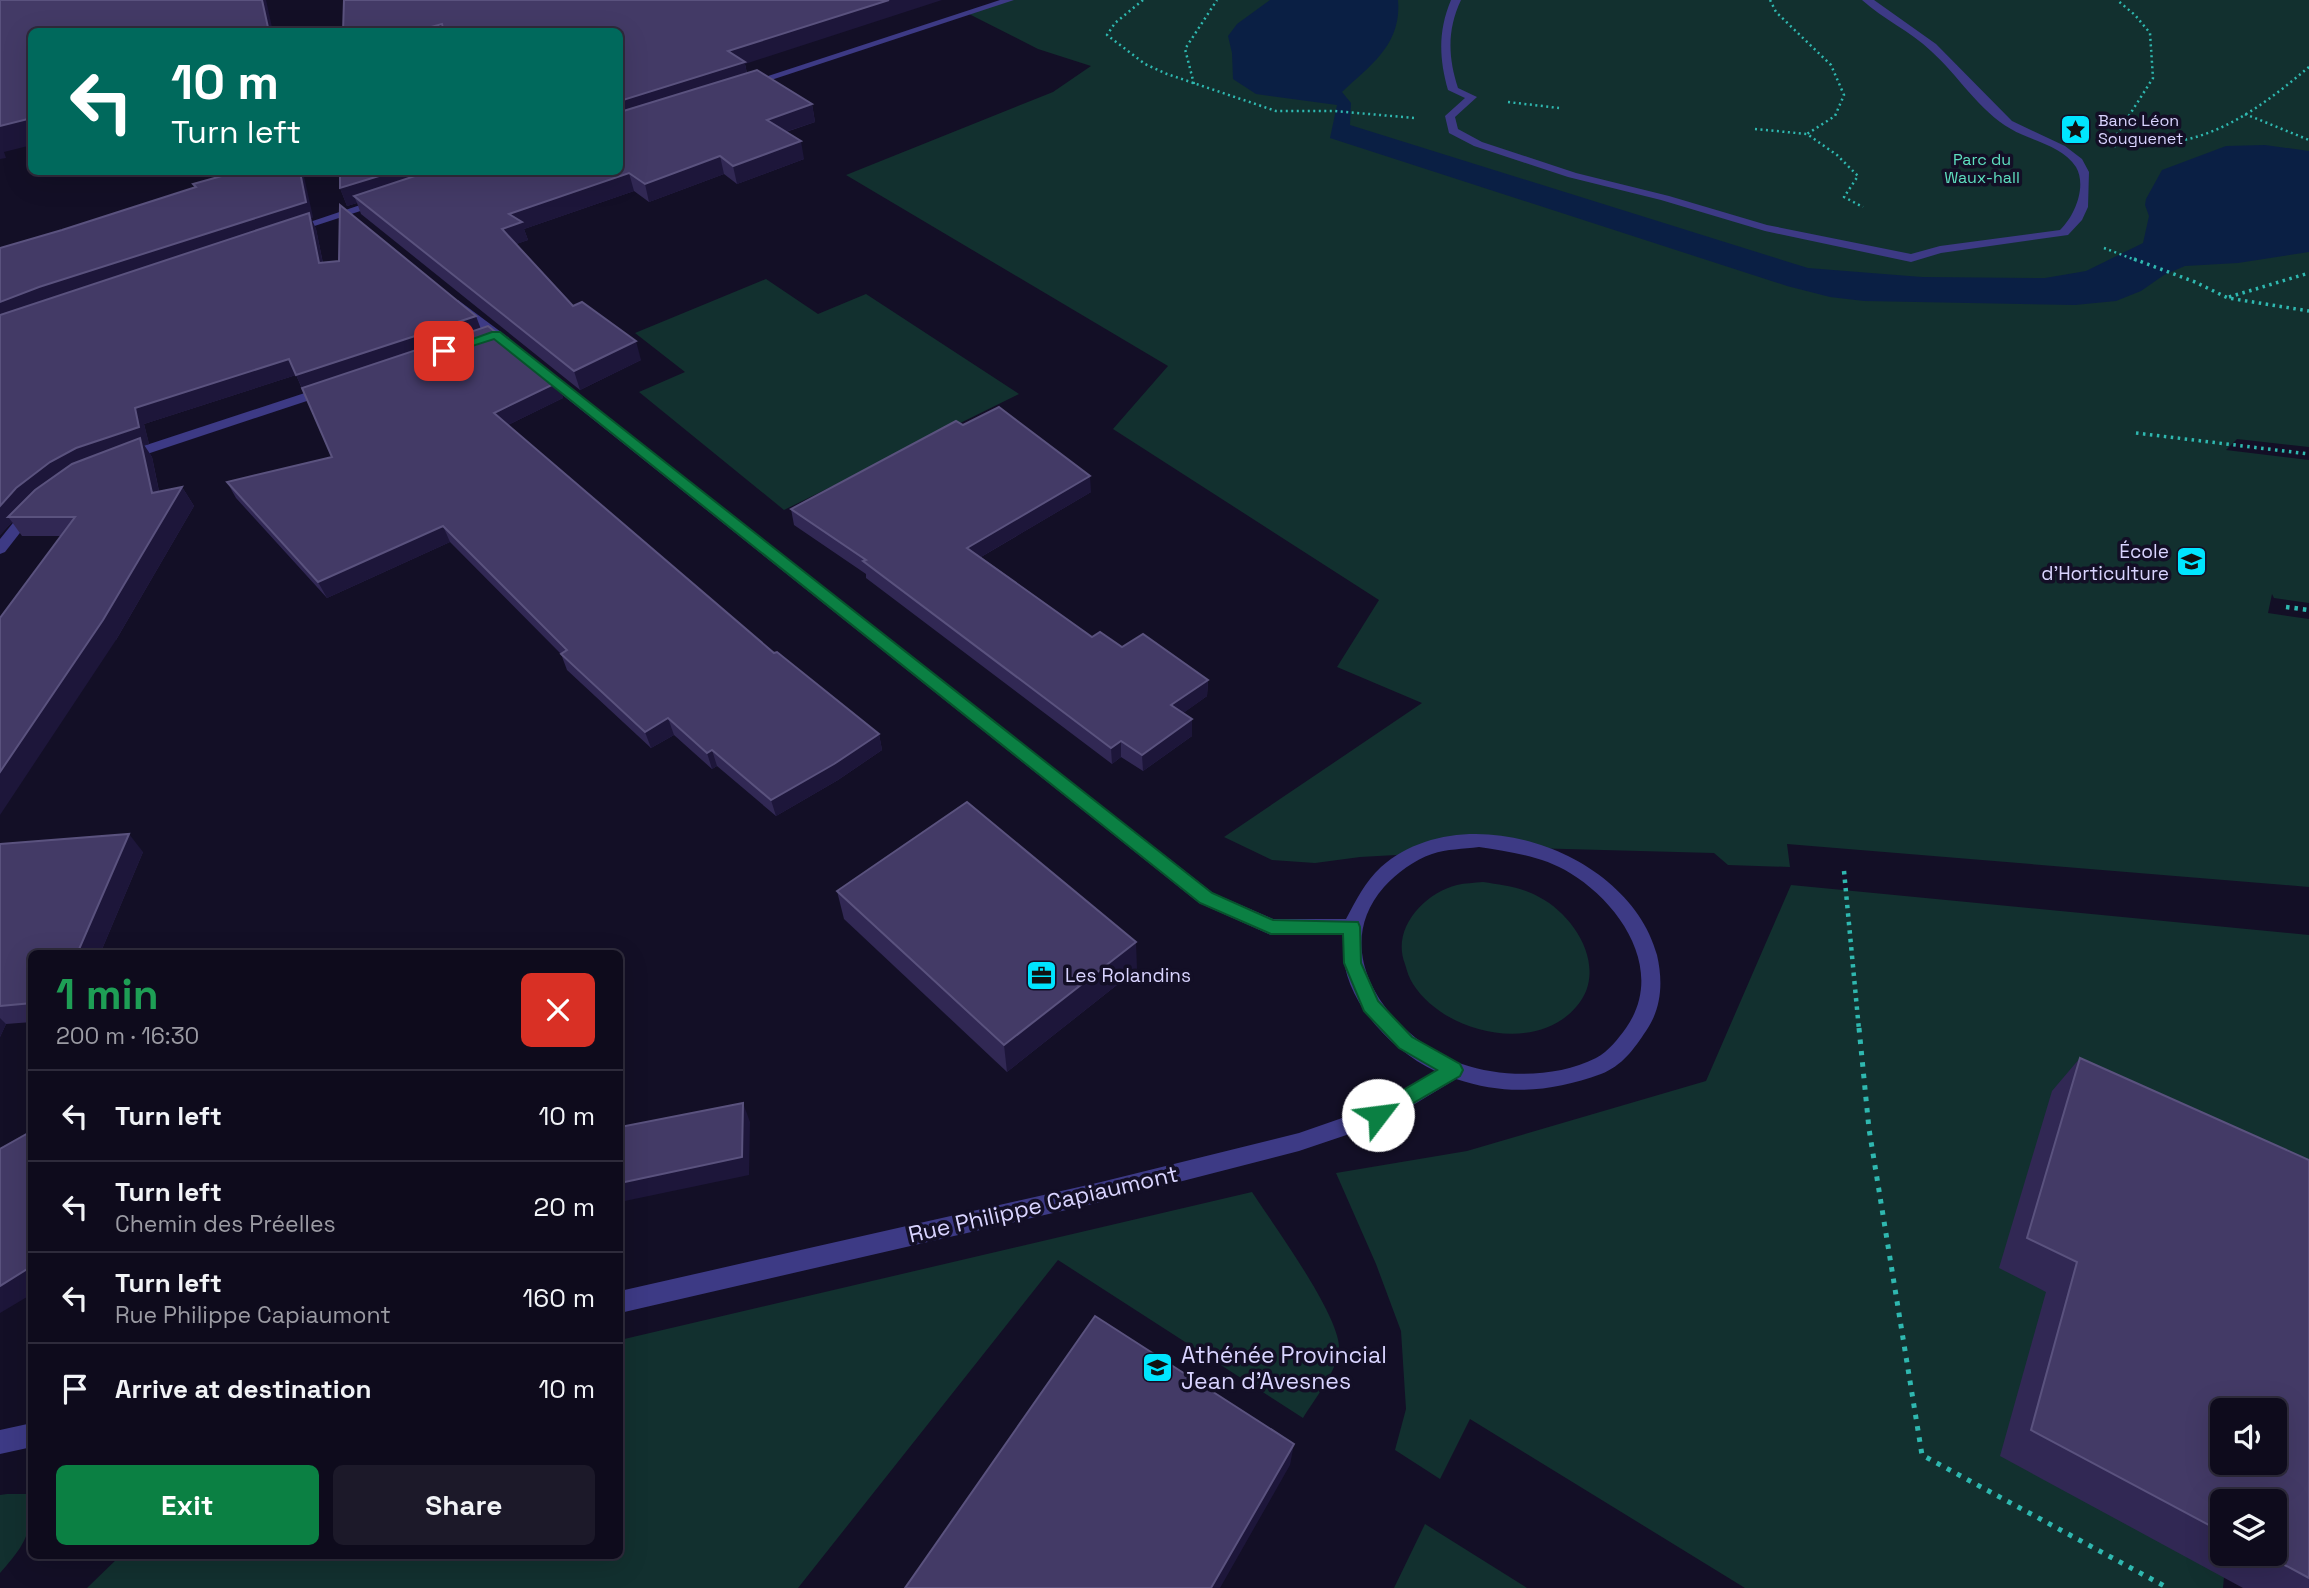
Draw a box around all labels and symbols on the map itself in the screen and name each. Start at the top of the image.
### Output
place label: Banc Léon Souguenet [2098,110,2183,149]
place icon: Banc Léon Souguenet [2058,112,2092,146]
park label: Parc du Waux-hall [1944,149,2020,188]
pin [414,321,474,381]
place label: École d'Horticulture [2041,539,2169,586]
school or university icon: École d'Horticulture [2175,545,2209,579]
office icon: Les Rolandins [1025,958,1059,992]
place label: Les Rolandins [1065,963,1191,988]
position arrow [1341,1078,1415,1152]
street label: Rue Philippe Capiaumont [905,1158,1181,1250]
place label: Athénée Provincial Jean d'Avesnes [1181,1340,1387,1396]
school or university icon: Athénée Provincial Jean d'Avesnes [1141,1351,1175,1385]

